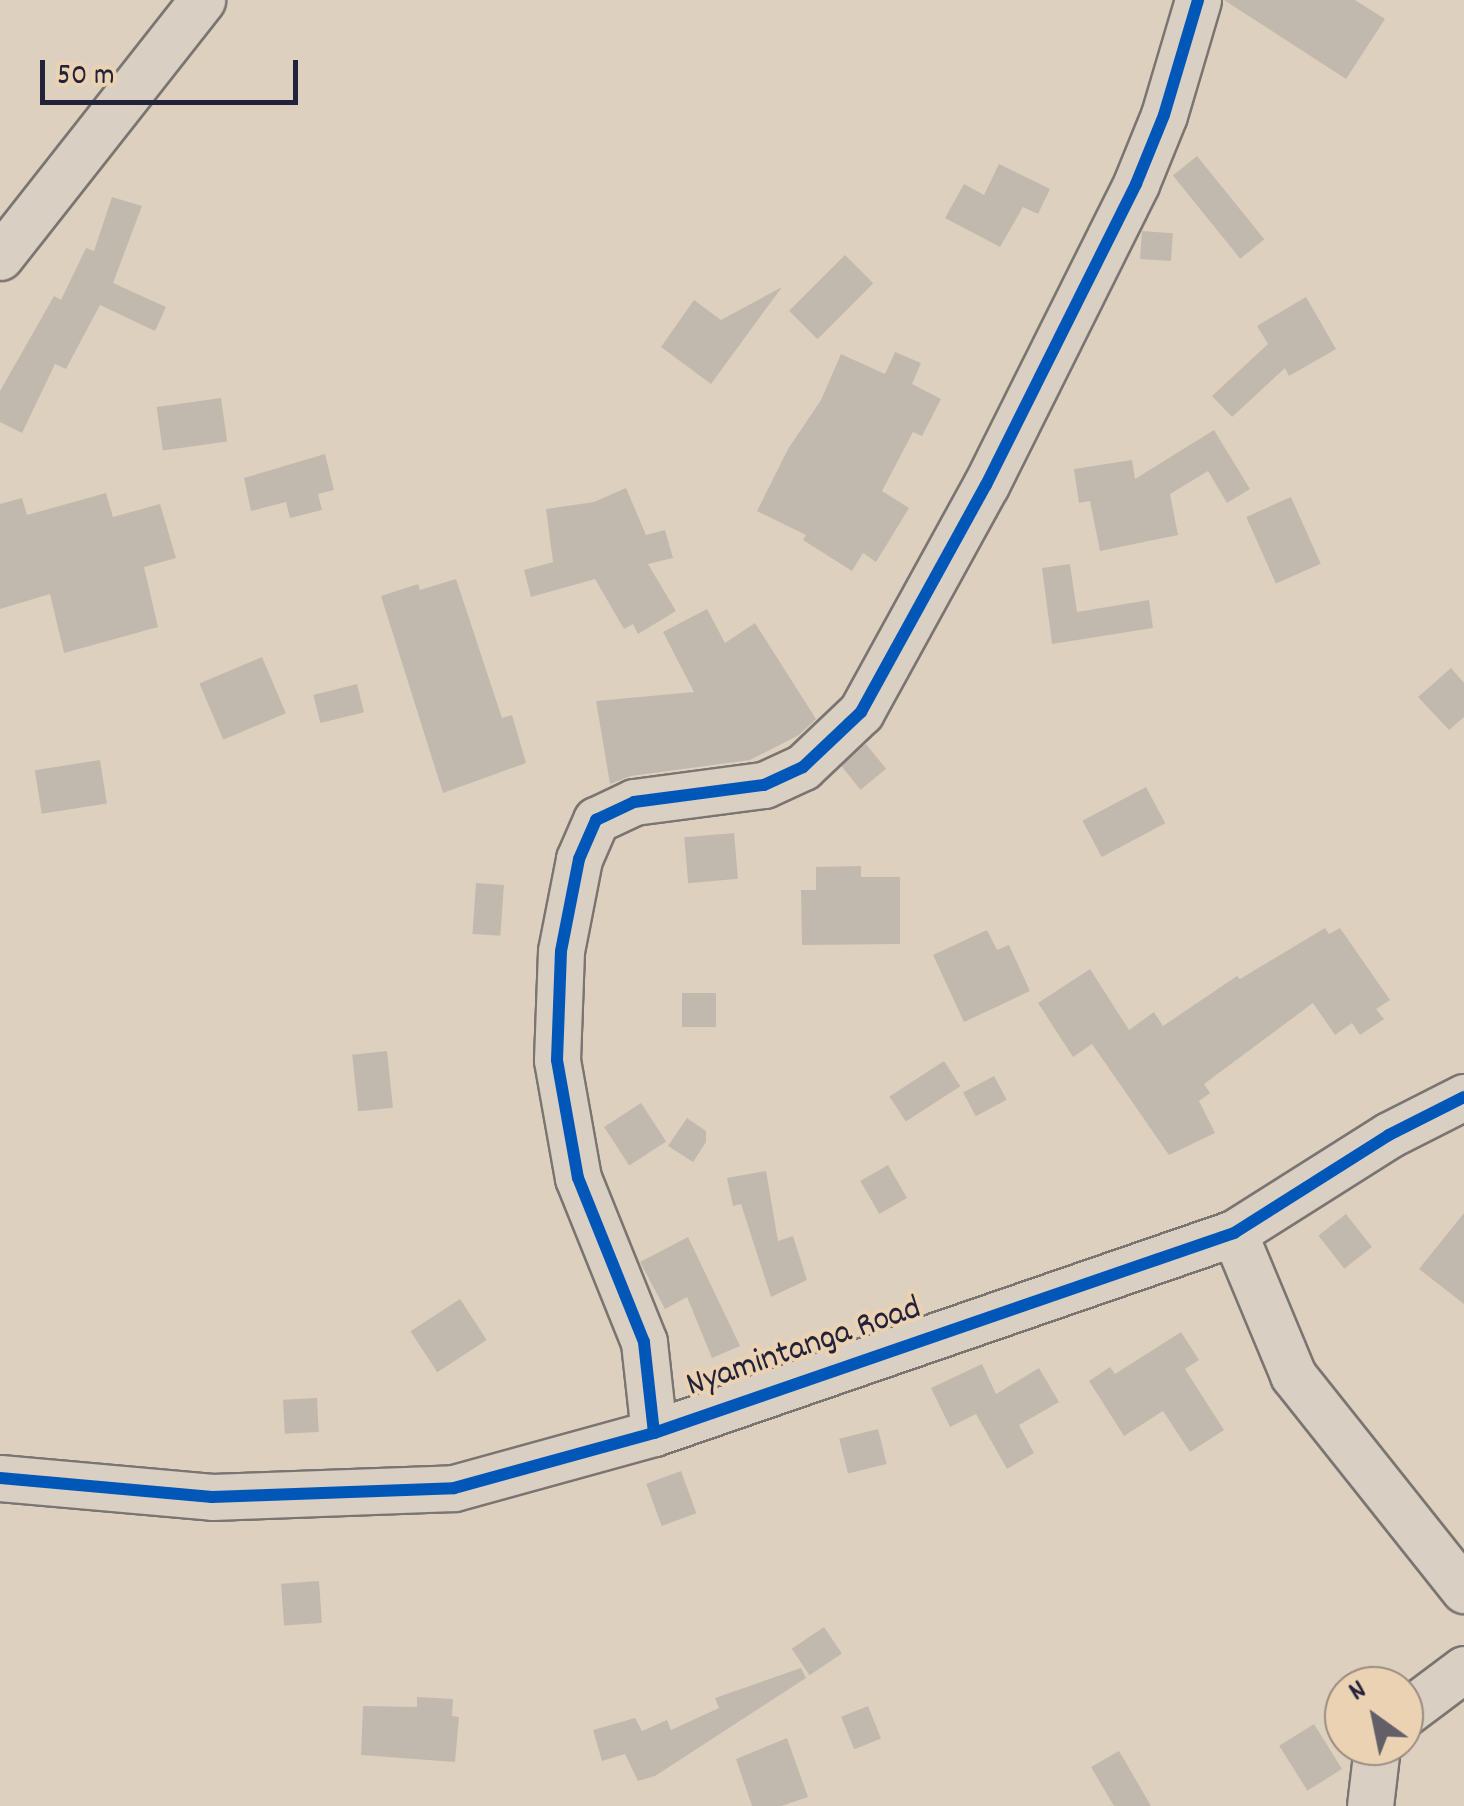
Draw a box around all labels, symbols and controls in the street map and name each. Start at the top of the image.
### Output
scale bar [45,40,302,102]
text: 50 m [57,56,115,99]
street label: Nyamintanga Road [681,1288,927,1408]
north arrow [1324,1666,1424,1766]
text: N [1342,1672,1375,1713]

